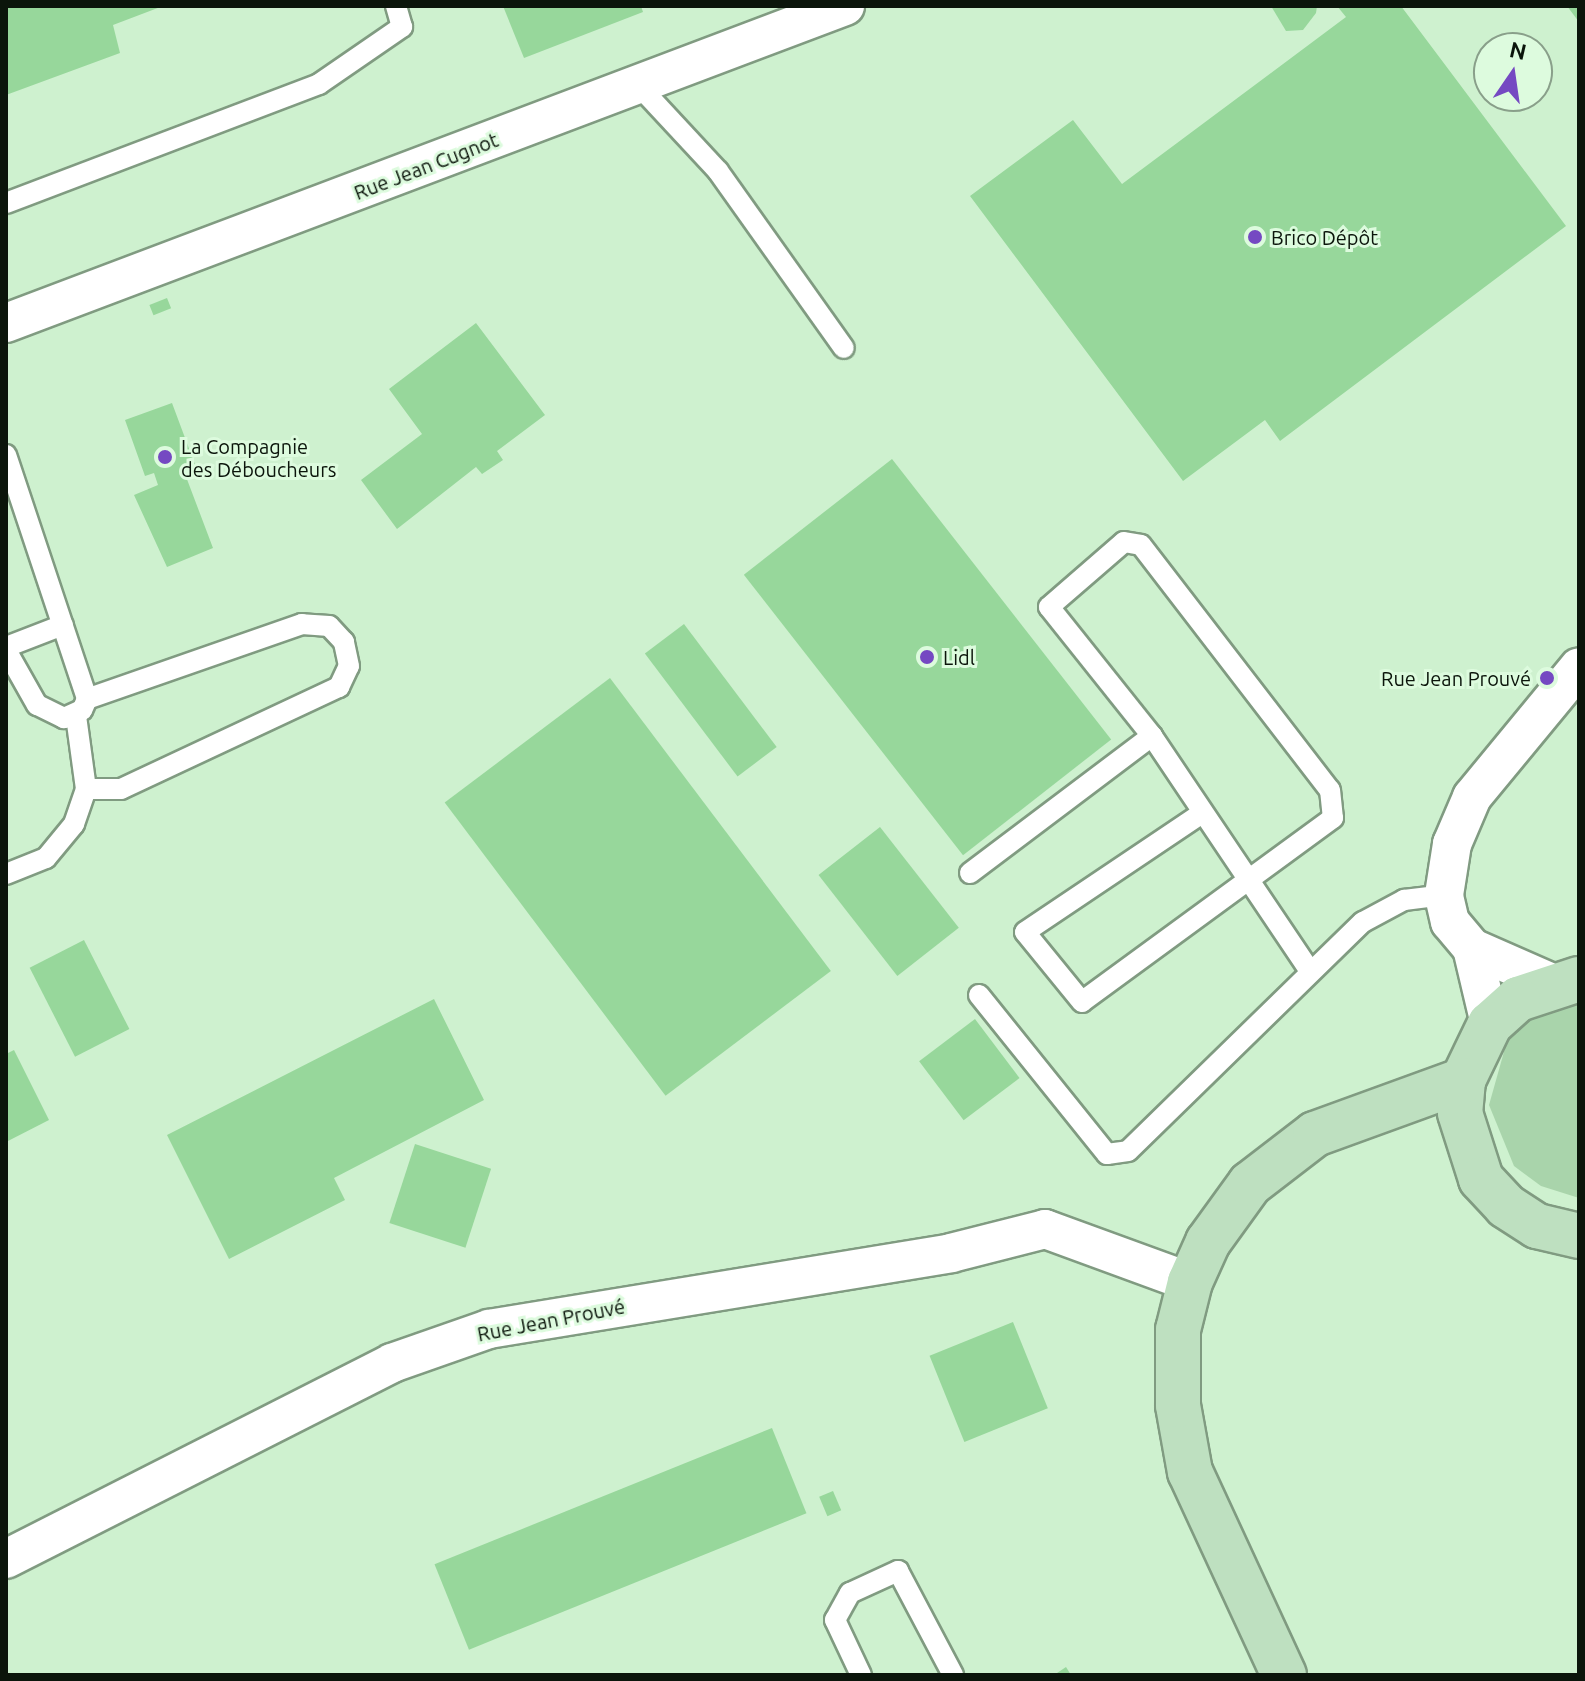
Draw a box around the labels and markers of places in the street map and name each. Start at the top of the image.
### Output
place label: Brico Dépôt [1271,225,1378,249]
marker: Brico Dépôt [1246,228,1264,246]
place label: La Compagnie des Déboucheurs [181,434,336,481]
marker: La Compagnie des Déboucheurs [156,448,174,466]
place label: Lidl [943,645,975,669]
marker: Lidl [918,648,936,666]
place label: Rue Jean Prouvé [1381,666,1531,690]
marker: Rue Jean Prouvé [1538,669,1556,687]

